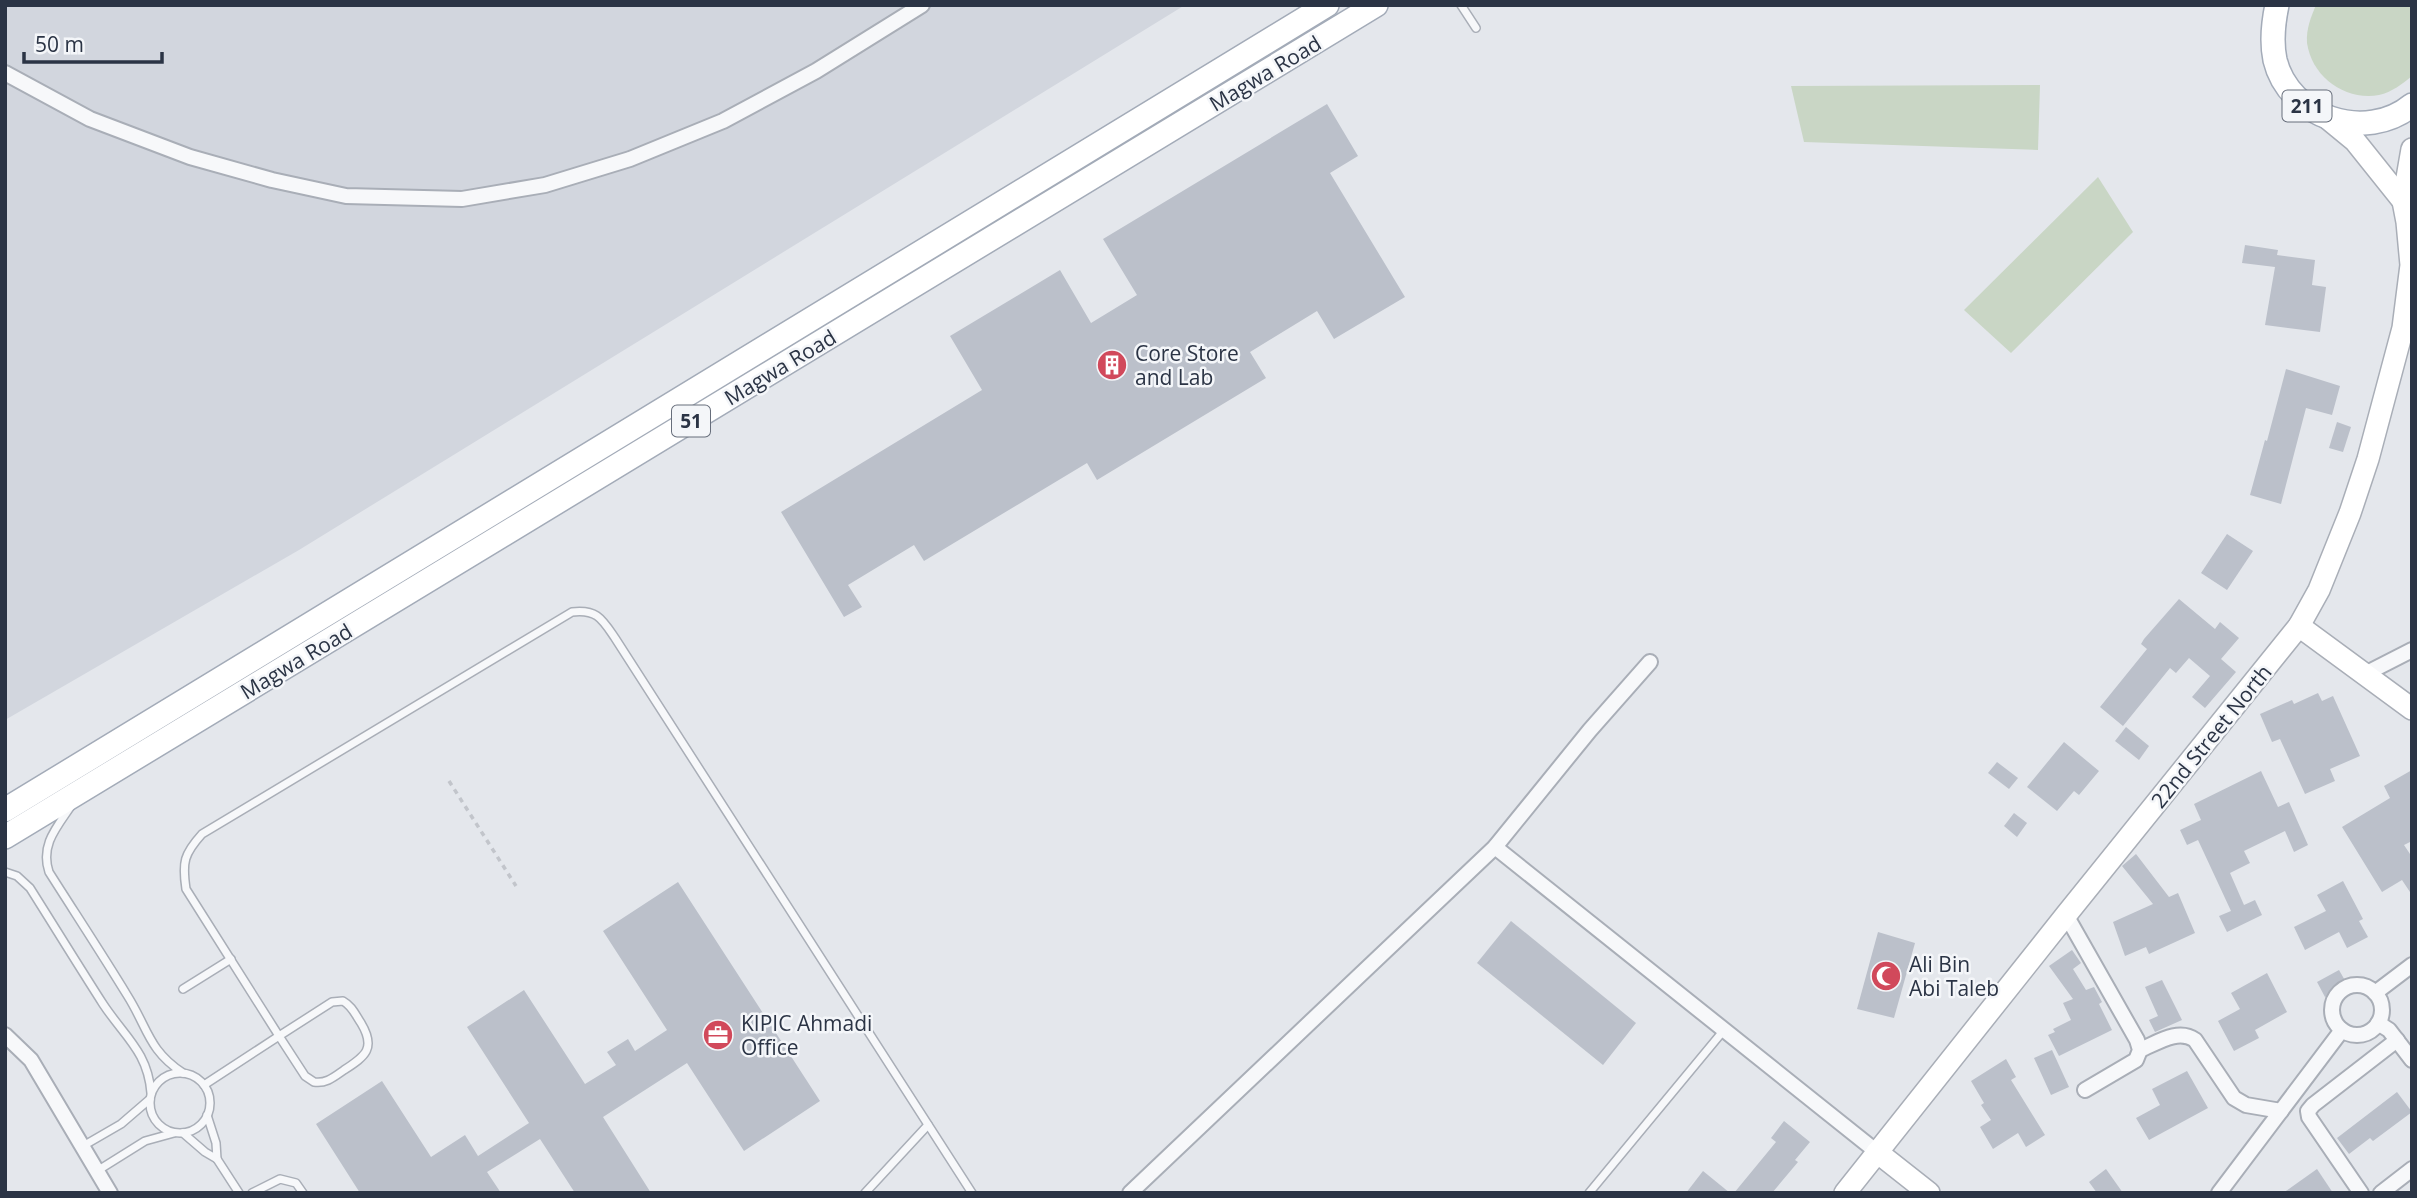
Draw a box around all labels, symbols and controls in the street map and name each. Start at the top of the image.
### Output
scale bar [24,21,163,65]
street label: Magwa Road [1204,29,1326,117]
text: 50 m [35,30,84,58]
road number: 211 [2282,90,2332,122]
street label: Magwa Road [719,323,841,411]
place label: Core Store and Lab [1135,339,1239,391]
building icon: Core Store and Lab [1095,348,1129,382]
road number: 51 [672,406,710,436]
street label: Magwa Road [235,617,357,705]
street label: 22nd Street North [2145,659,2277,813]
place label: Ali Bin Abi Taleb [1909,950,1999,1002]
mosque icon: Ali Bin Abi Taleb [1869,959,1903,993]
place label: KIPIC Ahmadi Office [741,1009,872,1061]
office icon: KIPIC Ahmadi Office [701,1018,735,1052]

